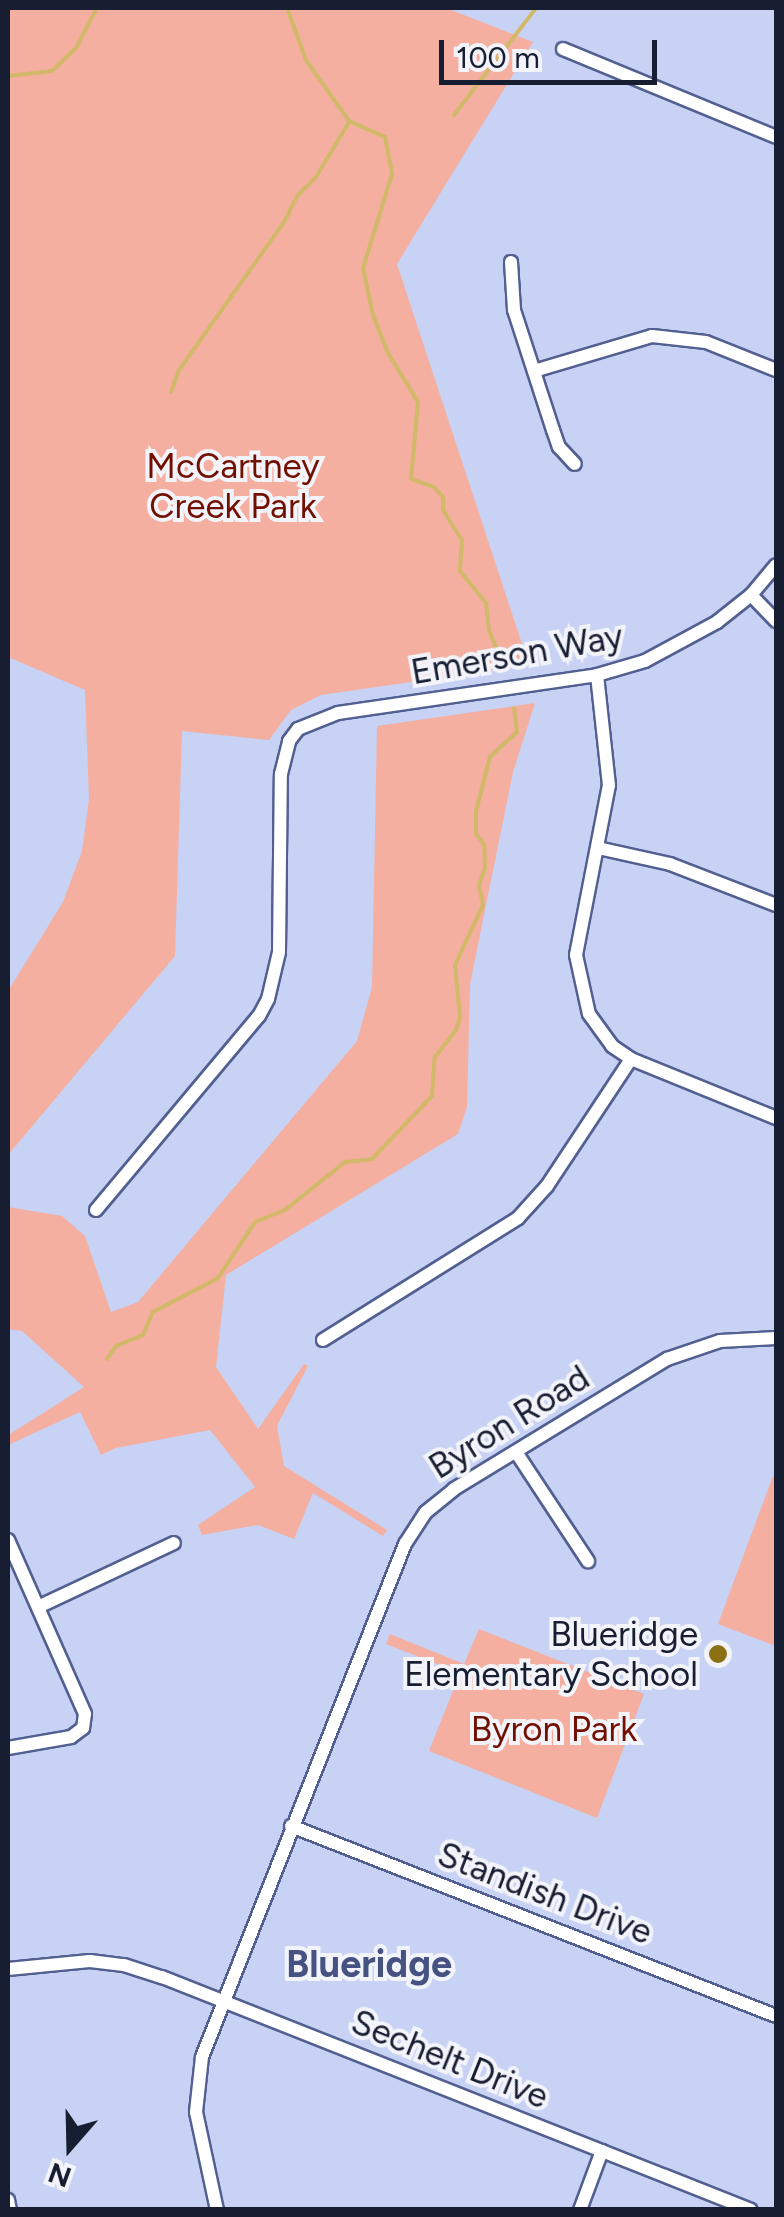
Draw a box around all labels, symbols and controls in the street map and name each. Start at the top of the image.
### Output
scale bar [444,20,662,82]
text: 100 m [456,39,540,76]
park label: McCartney Creek Park [146,445,320,527]
street label: Emerson Way [408,615,626,693]
street label: Byron Road [421,1356,597,1488]
place label: Blueridge Elementary School [404,1613,698,1695]
marker: Blueridge Elementary School [707,1643,729,1665]
park label: Byron Park [471,1708,637,1750]
street label: Standish Drive [432,1833,658,1953]
district label: Blueridge [286,1942,452,1988]
street label: Sechelt Drive [345,2000,555,2118]
north arrow [20,2097,120,2197]
text: N [44,2156,76,2195]

